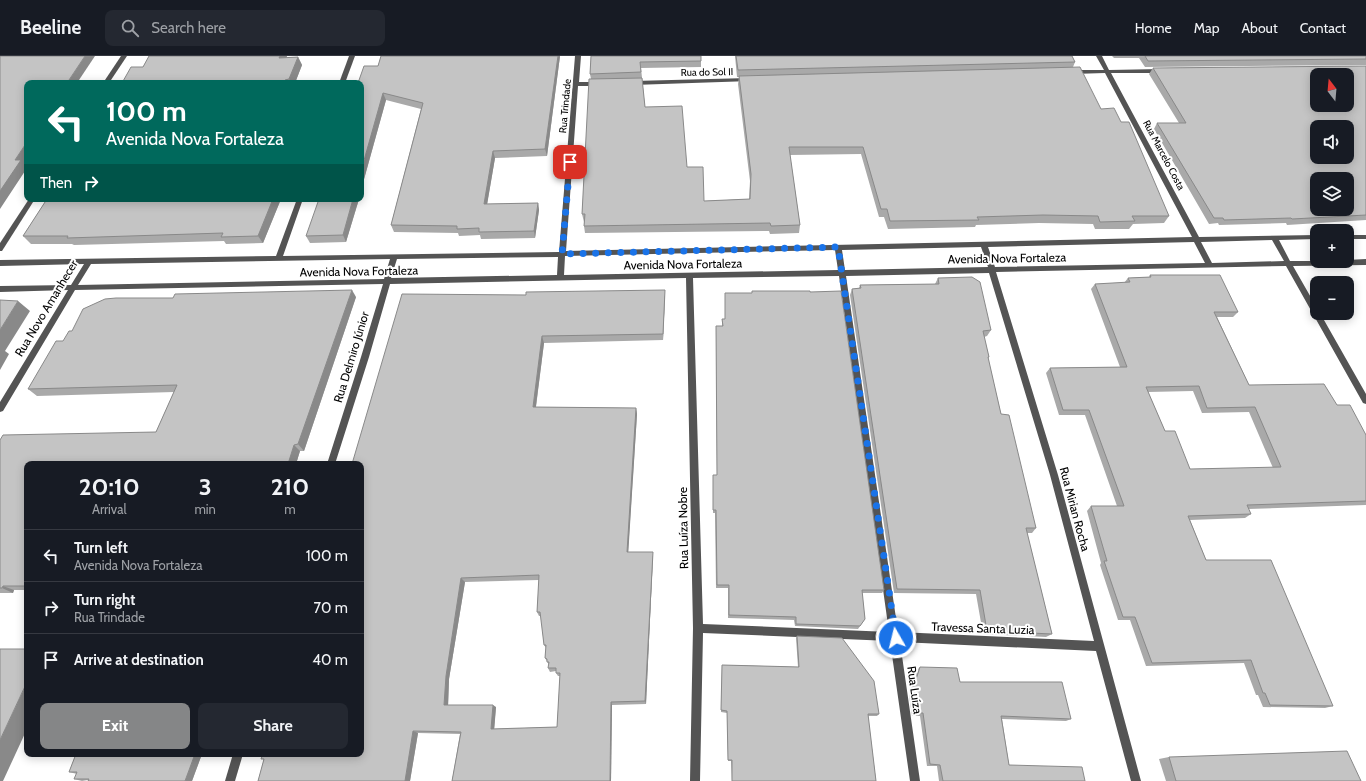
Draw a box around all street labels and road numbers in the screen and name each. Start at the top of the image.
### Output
street label: Rua do Sol II [681,65,733,79]
street label: Rua Trindade [556,78,574,134]
street label: Rua Marcelo Costa [1140,118,1188,192]
street label: Avenida Nova Fortaleza [948,249,1067,267]
street label: Avenida Nova Fortaleza [624,255,743,273]
street label: Rua Novo Amanhecer [11,257,81,359]
street label: Avenida Nova Fortaleza [300,262,419,280]
street label: Rua Delmiro Júnior [330,310,372,404]
street label: Rua Mirian Rocha [1057,465,1094,553]
street label: Rua Luíza Nobre [675,487,691,569]
street label: Travessa Santa Luzia [931,619,1035,637]
street label: Rua Luíza [904,665,926,715]

